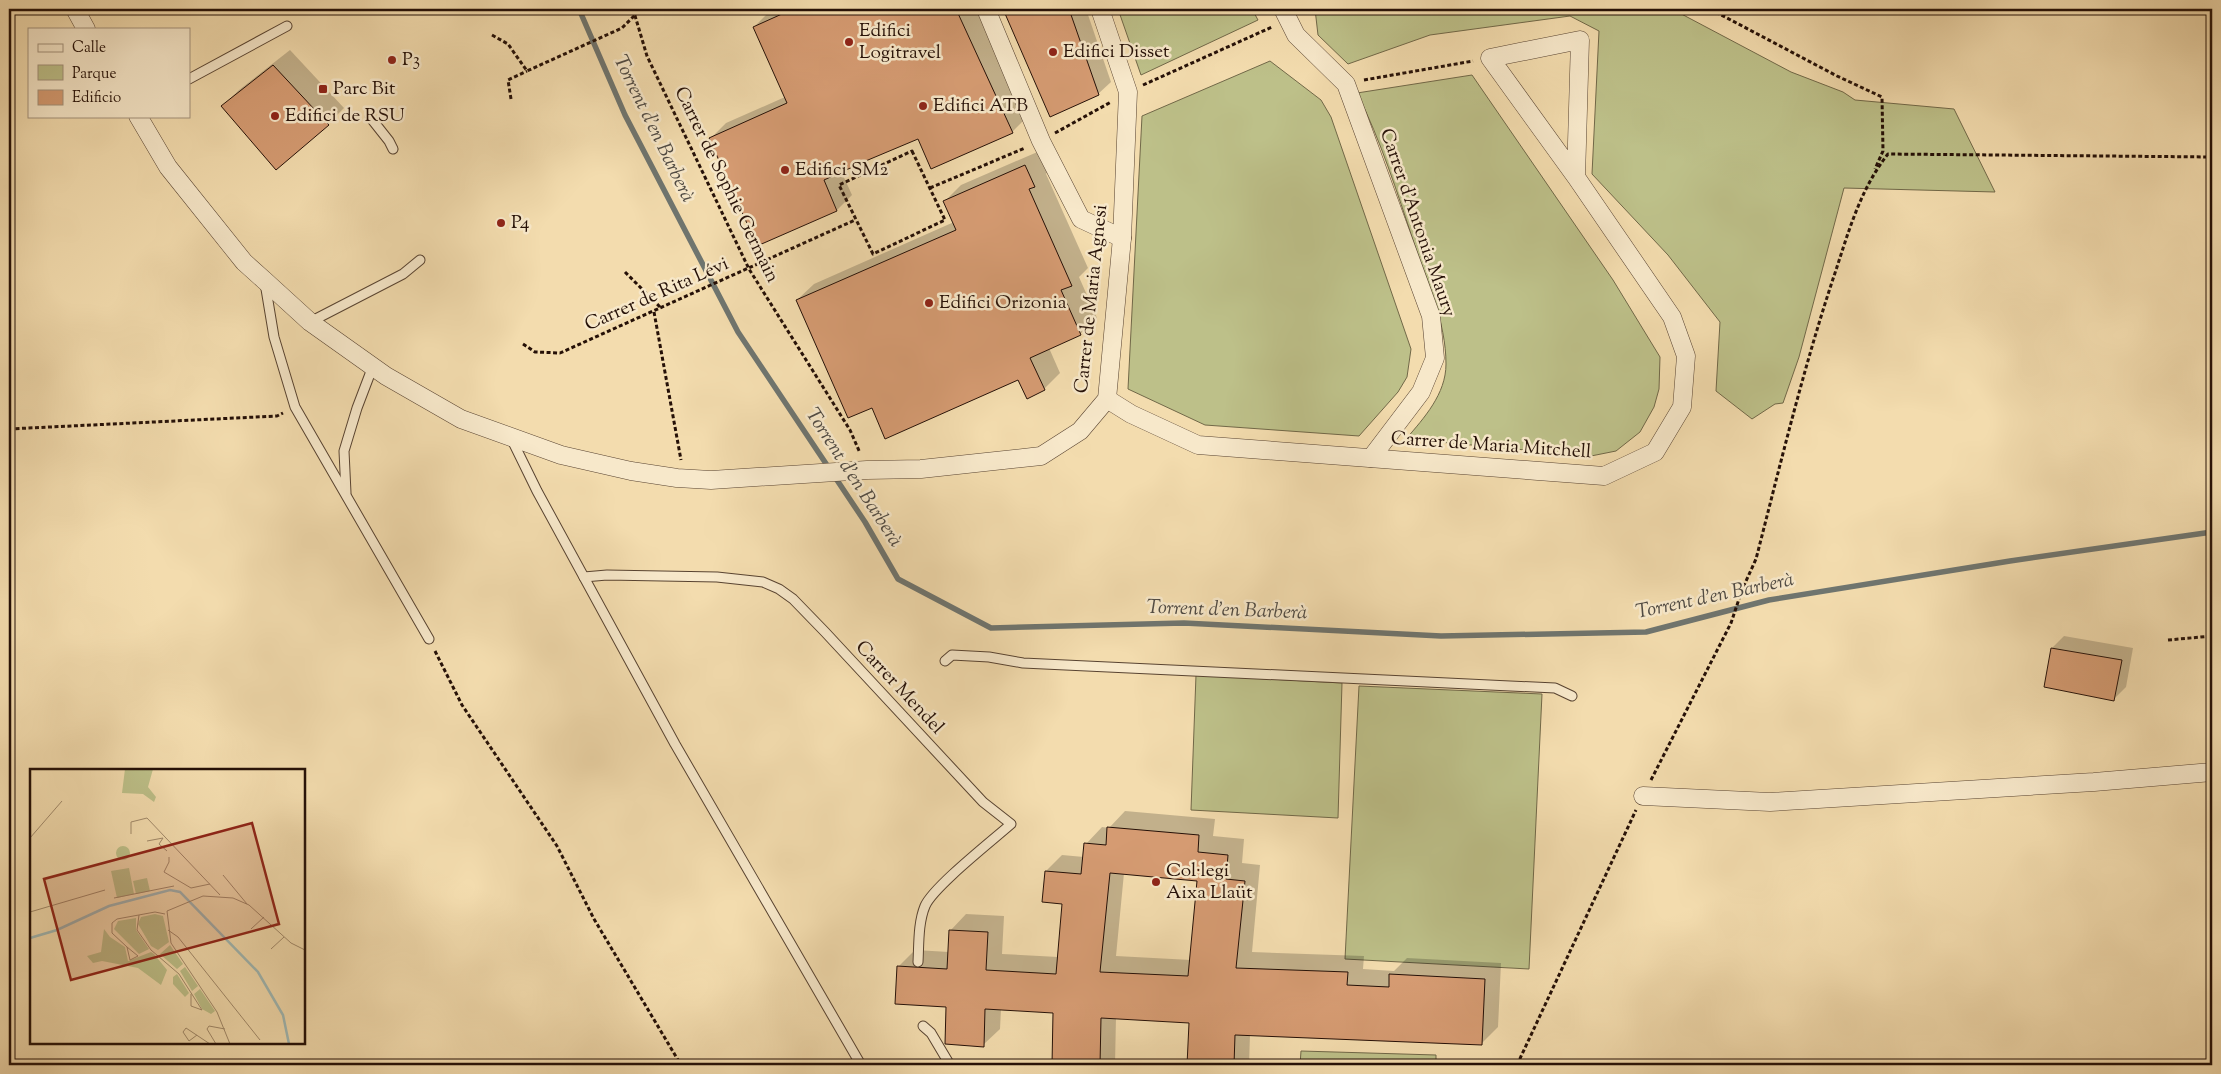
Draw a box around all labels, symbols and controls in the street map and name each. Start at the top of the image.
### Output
place label: Edifici Logitravel [859,18,941,67]
legend [28,28,190,118]
marker: Edifici Logitravel [843,36,855,48]
text: Calle [72,38,106,59]
place label: Edifici Disset [1063,39,1170,66]
marker: Edifici Disset [1047,46,1059,58]
place label: P3 [402,47,420,74]
water label: Torrent d'en Barberà [605,50,701,208]
marker: P3 [386,54,398,66]
text: Parque [72,64,116,85]
place label: Parc Bit [333,76,396,103]
street label: Carrer de Sophie Germain [667,82,785,288]
marker: Parc Bit [317,83,329,95]
text: Edificio [72,88,121,109]
place label: Edifici ATB [933,93,1028,120]
marker: Edifici ATB [917,100,929,112]
place label: Edifici de RSU [285,103,405,130]
marker: Edifici de RSU [269,110,281,122]
street label: Carrer d'Antonia Maury [1372,125,1462,321]
place label: Edifici SM2 [795,157,888,184]
marker: Edifici SM2 [779,164,791,176]
street label: Carrer de Maria Agnesi [1069,203,1115,395]
place label: P4 [511,210,530,237]
marker: P4 [495,217,507,229]
street label: Carrer de Rita Lévi [581,251,733,339]
place label: Edifici Orizonia [939,290,1067,317]
marker: Edifici Orizonia [923,297,935,309]
water label: Torrent d'en Barberà [797,403,909,553]
street label: Carrer de Maria Mitchell [1390,426,1592,466]
water label: Torrent d'en Barberà [1633,566,1797,628]
water label: Torrent d'en Barberà [1146,594,1308,628]
street label: Carrer Mendel [848,635,950,741]
inset map [30,769,305,1044]
place label: Col·legi Aixa Llaüt [1166,858,1253,907]
marker: Col·legi Aixa Llaüt [1150,876,1162,888]

